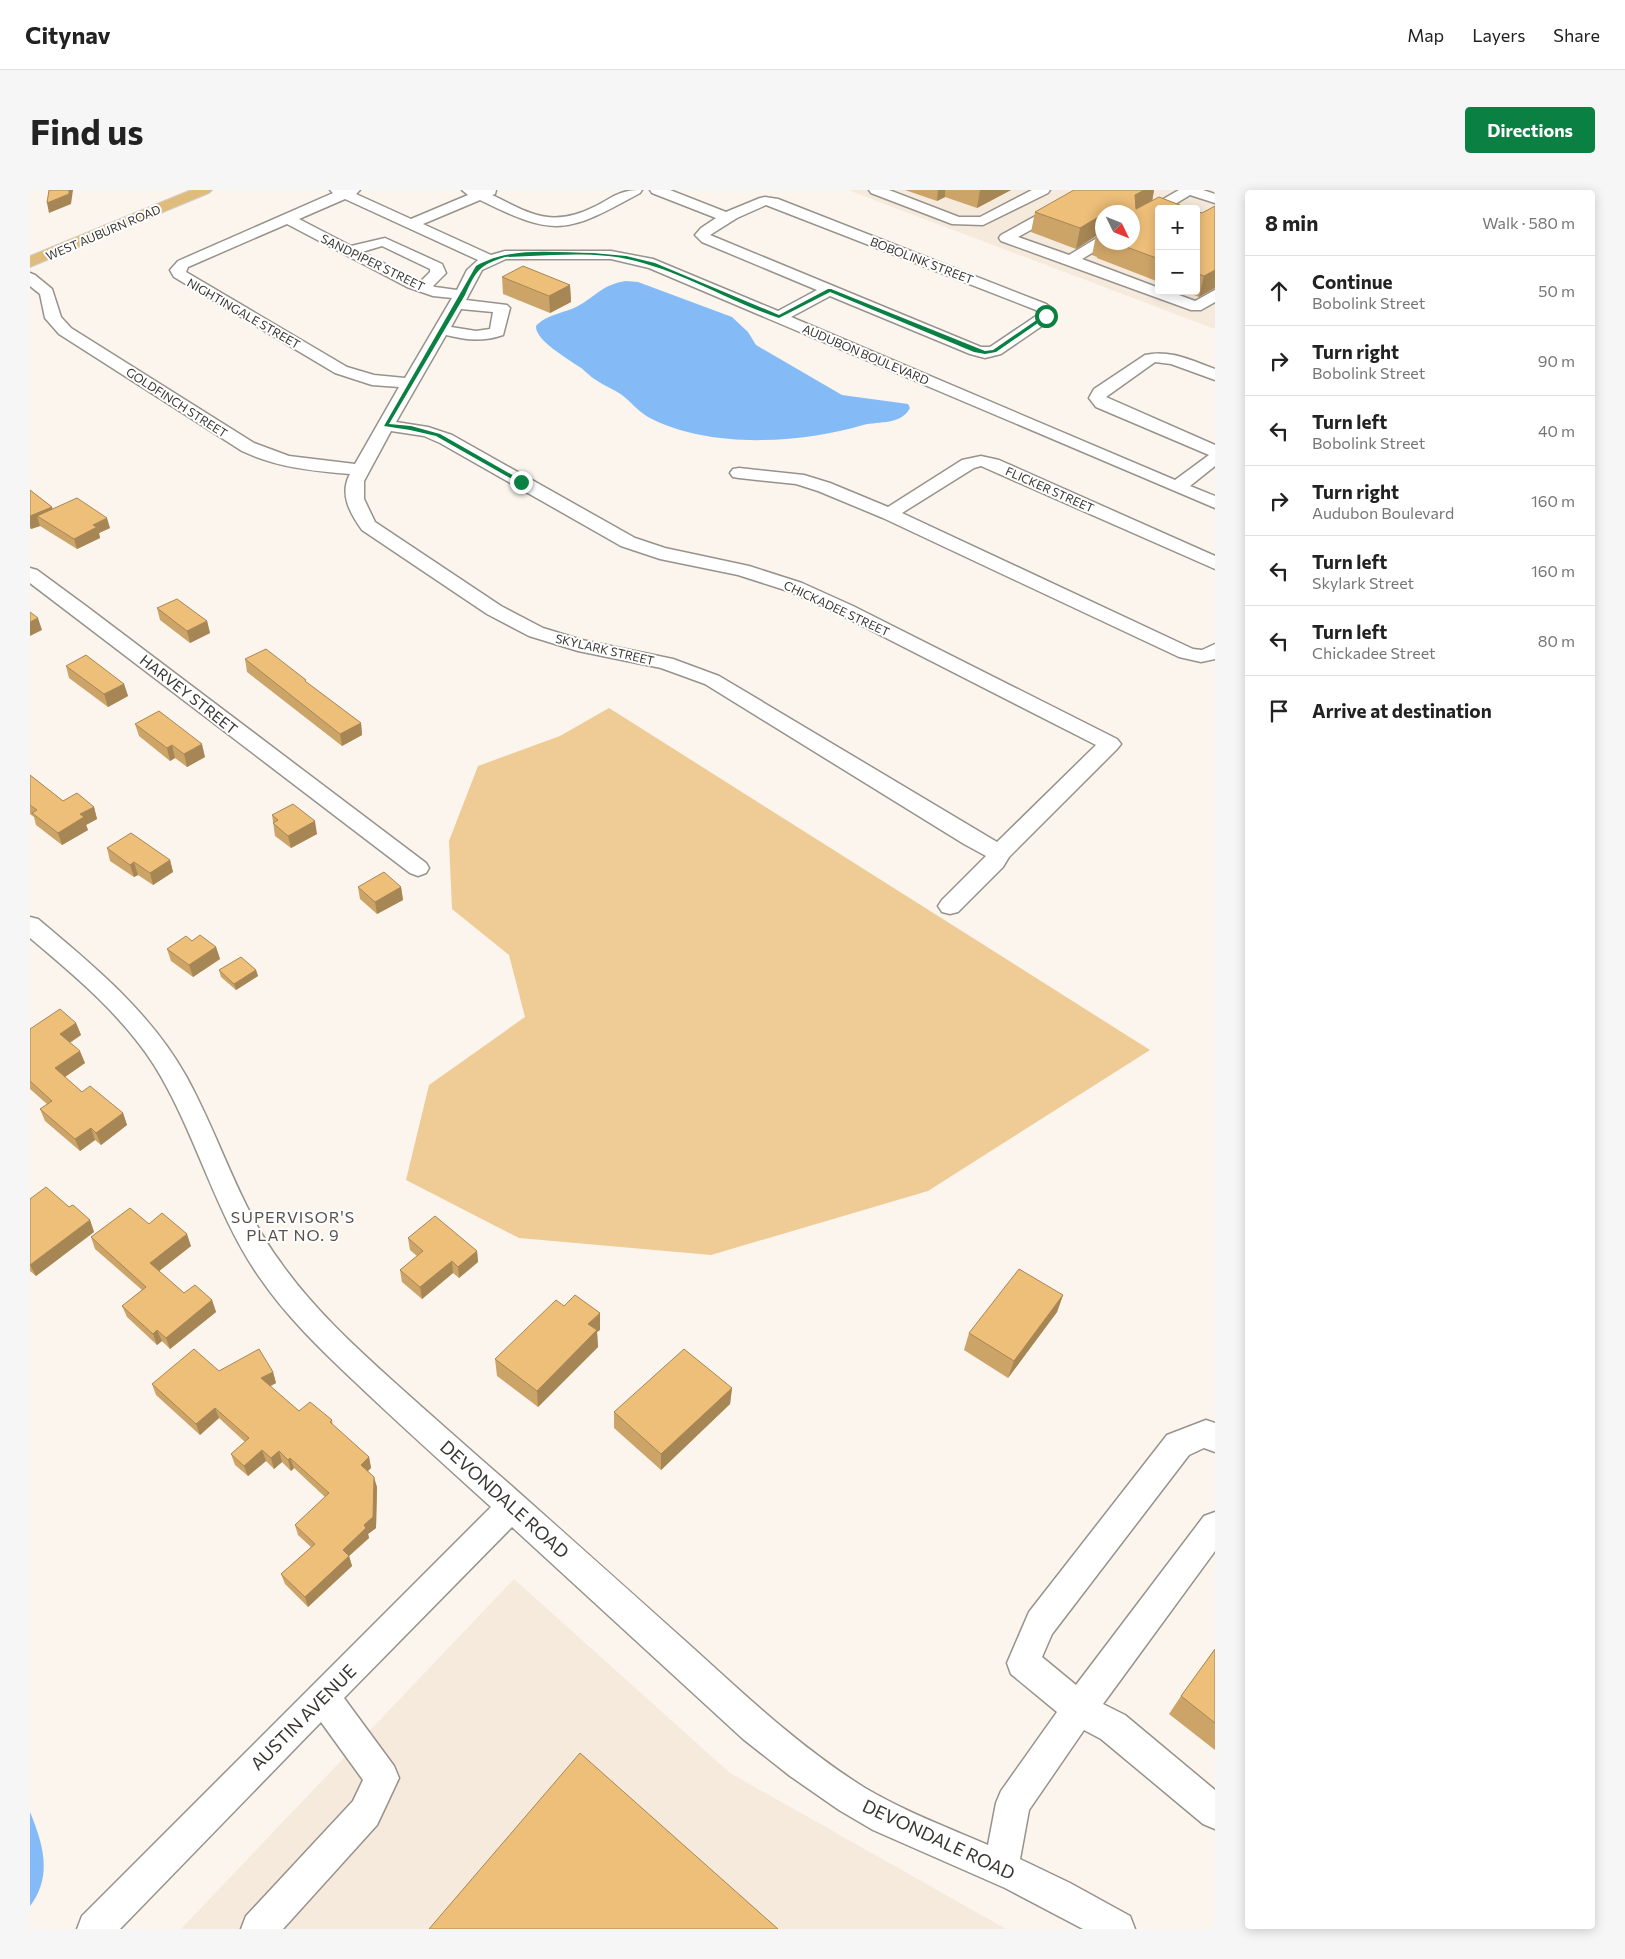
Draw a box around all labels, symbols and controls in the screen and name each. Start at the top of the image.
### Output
text: Citynav [25,20,111,49]
text: Map [1407,24,1444,46]
text: Layers [1472,24,1525,46]
text: Share [1553,24,1600,46]
button: Directions [1465,107,1595,153]
text: Find us [30,109,144,152]
street label: WEST AUBURN ROAD [44,201,163,263]
north arrow [1095,205,1140,250]
map controls [1155,205,1200,295]
button: + [1155,205,1200,250]
text: 8 min [1265,210,1318,235]
text: Walk · 580 m [1482,213,1575,232]
street label: SANDPIPER STREET [319,231,427,293]
street label: BOBOLINK STREET [868,234,976,286]
button: − [1155,250,1200,295]
text: Continue [1312,270,1392,293]
street label: NIGHTINGALE STREET [185,275,303,351]
icon: ahead [1265,277,1293,305]
text: 50 m [1538,281,1575,300]
text: Bobolink Street [1312,293,1425,312]
route start [1035,305,1058,328]
street label: AUDUBON BOULEVARD [801,321,931,387]
text: Turn right [1312,340,1399,363]
icon: right [1265,347,1293,375]
text: 90 m [1538,351,1575,370]
text: Bobolink Street [1312,363,1425,382]
street label: GOLDFINCH STREET [124,364,230,440]
text: Turn left [1312,410,1387,433]
icon: left [1265,417,1293,445]
text: 40 m [1538,421,1575,440]
text: Bobolink Street [1312,433,1425,452]
street label: FLICKER STREET [1004,463,1097,515]
route end [510,471,533,494]
text: Turn right [1312,480,1399,503]
icon: right [1265,487,1293,515]
text: 160 m [1531,491,1575,510]
text: Audubon Boulevard [1312,503,1454,522]
text: Turn left [1312,550,1387,573]
icon: left [1265,557,1293,585]
text: 160 m [1531,561,1575,580]
text: Skylark Street [1312,573,1414,592]
street label: CHICKADEE STREET [782,577,892,639]
text: Turn left [1312,620,1387,643]
icon: left [1265,627,1293,655]
street label: SKYLARK STREET [554,631,656,667]
text: 80 m [1538,631,1575,650]
text: Chickadee Street [1312,643,1436,662]
street label: HARVEY STREET [137,650,242,738]
icon: arrive [1265,697,1293,725]
text: Arrive at destination [1312,699,1492,722]
district label: SUPERVISOR'S PLAT NO. 9 [231,1207,355,1244]
street label: DEVONDALE ROAD [436,1435,574,1563]
street label: AUSTIN AVENUE [246,1660,360,1774]
street label: DEVONDALE ROAD [859,1794,1019,1884]

